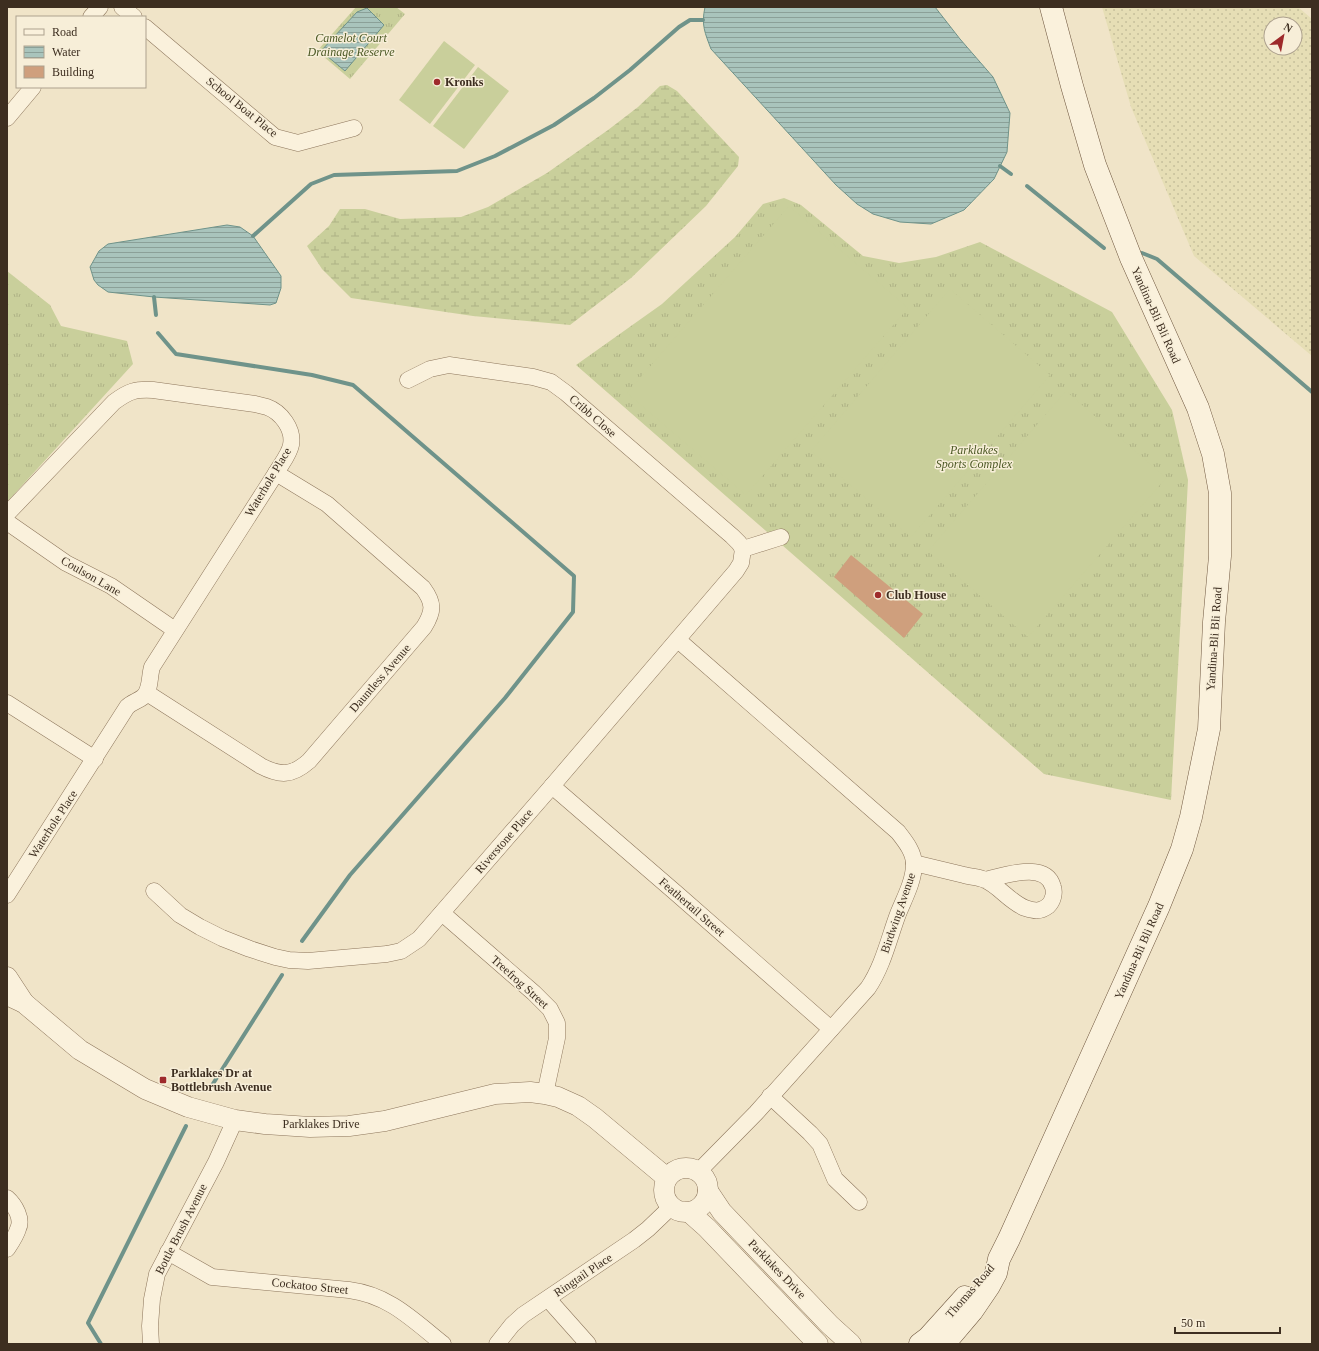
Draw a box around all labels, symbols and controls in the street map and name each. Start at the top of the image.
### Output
legend [16,16,146,88]
north arrow [1263,16,1303,56]
text: N [1282,20,1295,35]
text: Road [52,25,77,39]
park label: Camelot Court Drainage Reserve [307,31,395,59]
text: Water [52,45,80,59]
text: Building [52,65,94,79]
street label: School Boat Place [203,74,281,140]
place label: Kronks [445,75,484,89]
marker: Kronks [432,77,442,87]
street label: Yandina-Bli Bli Road [1128,265,1184,365]
street label: Cribb Close [567,392,619,440]
park label: Parklakes Sports Complex [936,443,1013,471]
street label: Waterhole Place [242,445,294,519]
street label: Coulson Lane [58,553,124,599]
street label: Yandina-Bli Bli Road [1203,587,1225,691]
place label: Club House [886,588,947,602]
marker: Club House [873,590,883,600]
street label: Dauntless Avenue [346,641,414,715]
street label: Waterhole Place [26,787,80,861]
street label: Riverstone Place [472,806,536,876]
street label: Birdwing Avenue [878,871,918,955]
street label: Feathertail Street [656,875,728,940]
street label: Yandina-Bli Bli Road [1111,901,1167,1001]
street label: Treefrog Street [488,953,552,1012]
place label: Parklakes Dr at Bottlebrush Avenue [171,1066,272,1094]
marker: Parklakes Dr at Bottlebrush Avenue [158,1075,168,1085]
street label: Parklakes Drive [283,1117,359,1131]
street label: Bottle Brush Avenue [152,1181,210,1277]
street label: Parklakes Drive [745,1236,809,1302]
street label: Ringtail Place [551,1250,615,1300]
street label: Thomas Road [943,1261,997,1321]
street label: Cockatoo Street [271,1275,350,1297]
scale bar [1175,1309,1280,1335]
text: 50 m [1181,1316,1206,1330]

